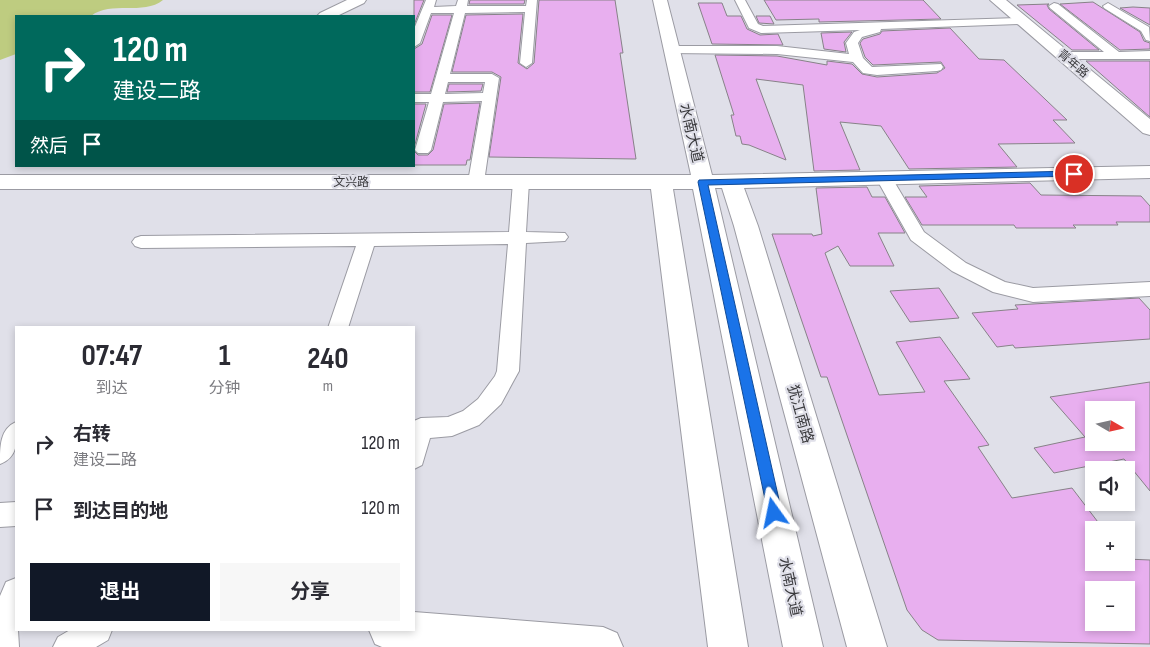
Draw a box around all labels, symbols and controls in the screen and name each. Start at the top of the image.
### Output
text: 120 m [113,29,188,72]
icon: right [30,35,95,100]
street label: 青年路 [1054,47,1092,81]
text: 建设二路 [113,78,201,105]
street label: 水南大道 [675,102,707,164]
icon: arrive [78,130,106,158]
text: 然后 [30,135,68,158]
pin [1053,153,1095,195]
icon: arrive [1060,160,1088,188]
street label: 文兴路 [333,175,369,190]
text: 07:47 [82,338,142,374]
text: 1 [219,338,231,374]
text: 240 [307,341,348,377]
text: m [323,377,333,396]
text: 到达 [96,379,128,398]
text: 分钟 [209,379,241,398]
street label: 犹江南路 [783,383,817,445]
north arrow [1085,401,1135,451]
map controls [1085,401,1135,631]
text: 右转 [73,423,111,446]
icon: right [30,430,58,458]
text: 120 m [362,432,400,455]
text: 建设二路 [73,451,137,470]
button: sound [1085,461,1135,511]
position arrow [747,486,799,538]
icon: arrive [30,495,58,523]
text: 120 m [362,497,400,520]
text: 到达目的地 [73,500,168,523]
button: + [1085,521,1135,571]
street label: 水南大道 [774,556,806,618]
button: 退出 [30,563,210,621]
button: 分享 [220,563,400,621]
button: − [1085,581,1135,631]

